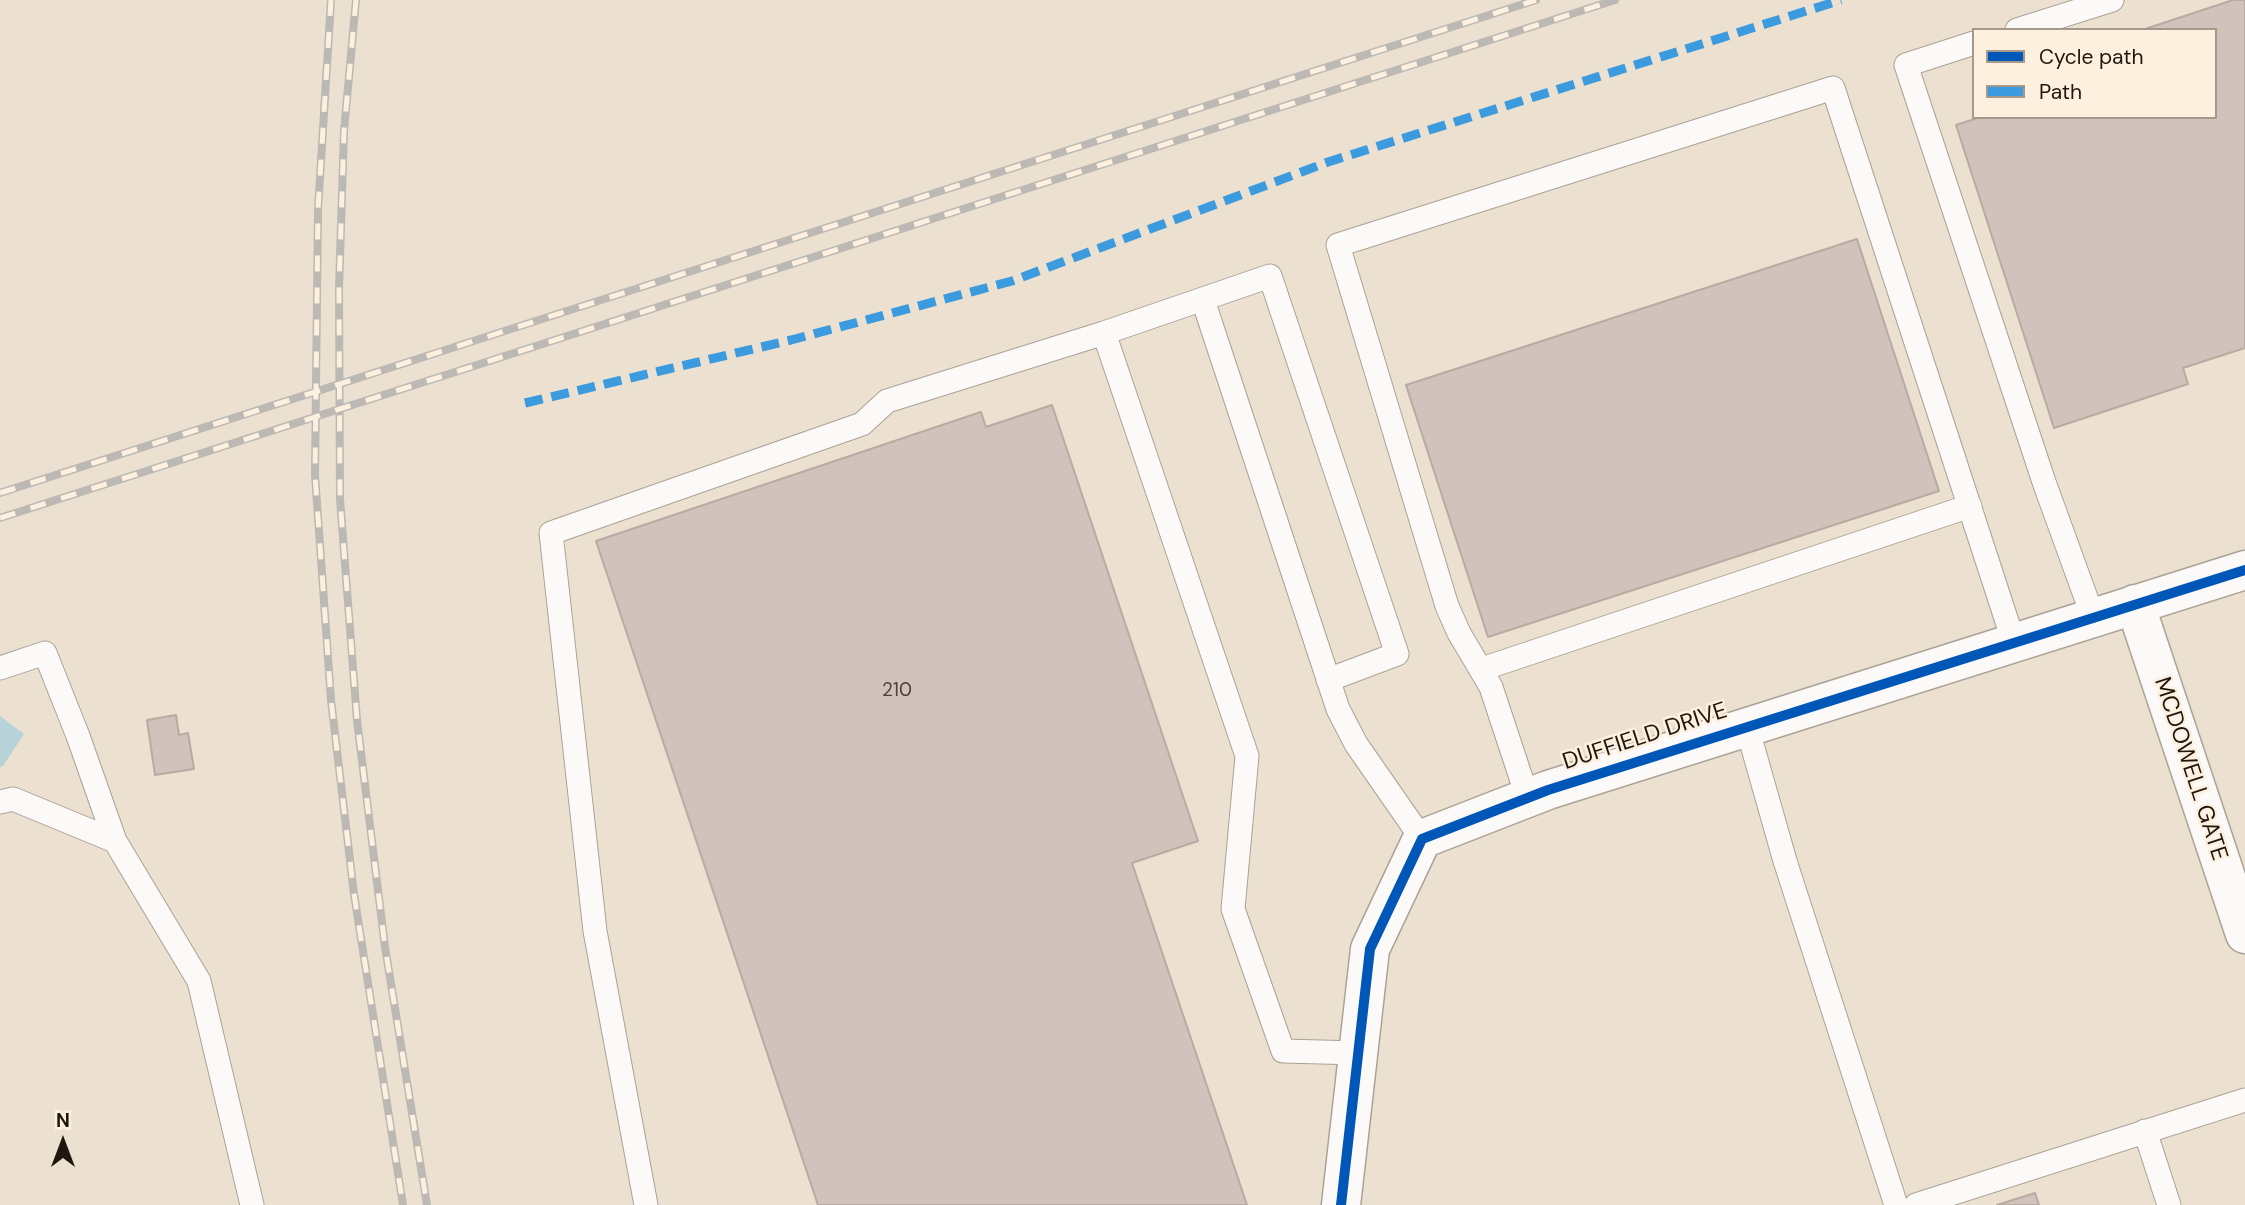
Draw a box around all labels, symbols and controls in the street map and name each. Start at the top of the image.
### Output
legend [1972,28,2217,119]
text: Cycle path [2039,43,2144,71]
text: Path [2039,78,2082,106]
street label: MCDOWELL GATE [2147,674,2233,864]
house number: 210 [882,680,912,702]
street label: DUFFIELD DRIVE [1559,697,1731,777]
north arrow [28,1107,98,1177]
text: N [56,1108,70,1133]

